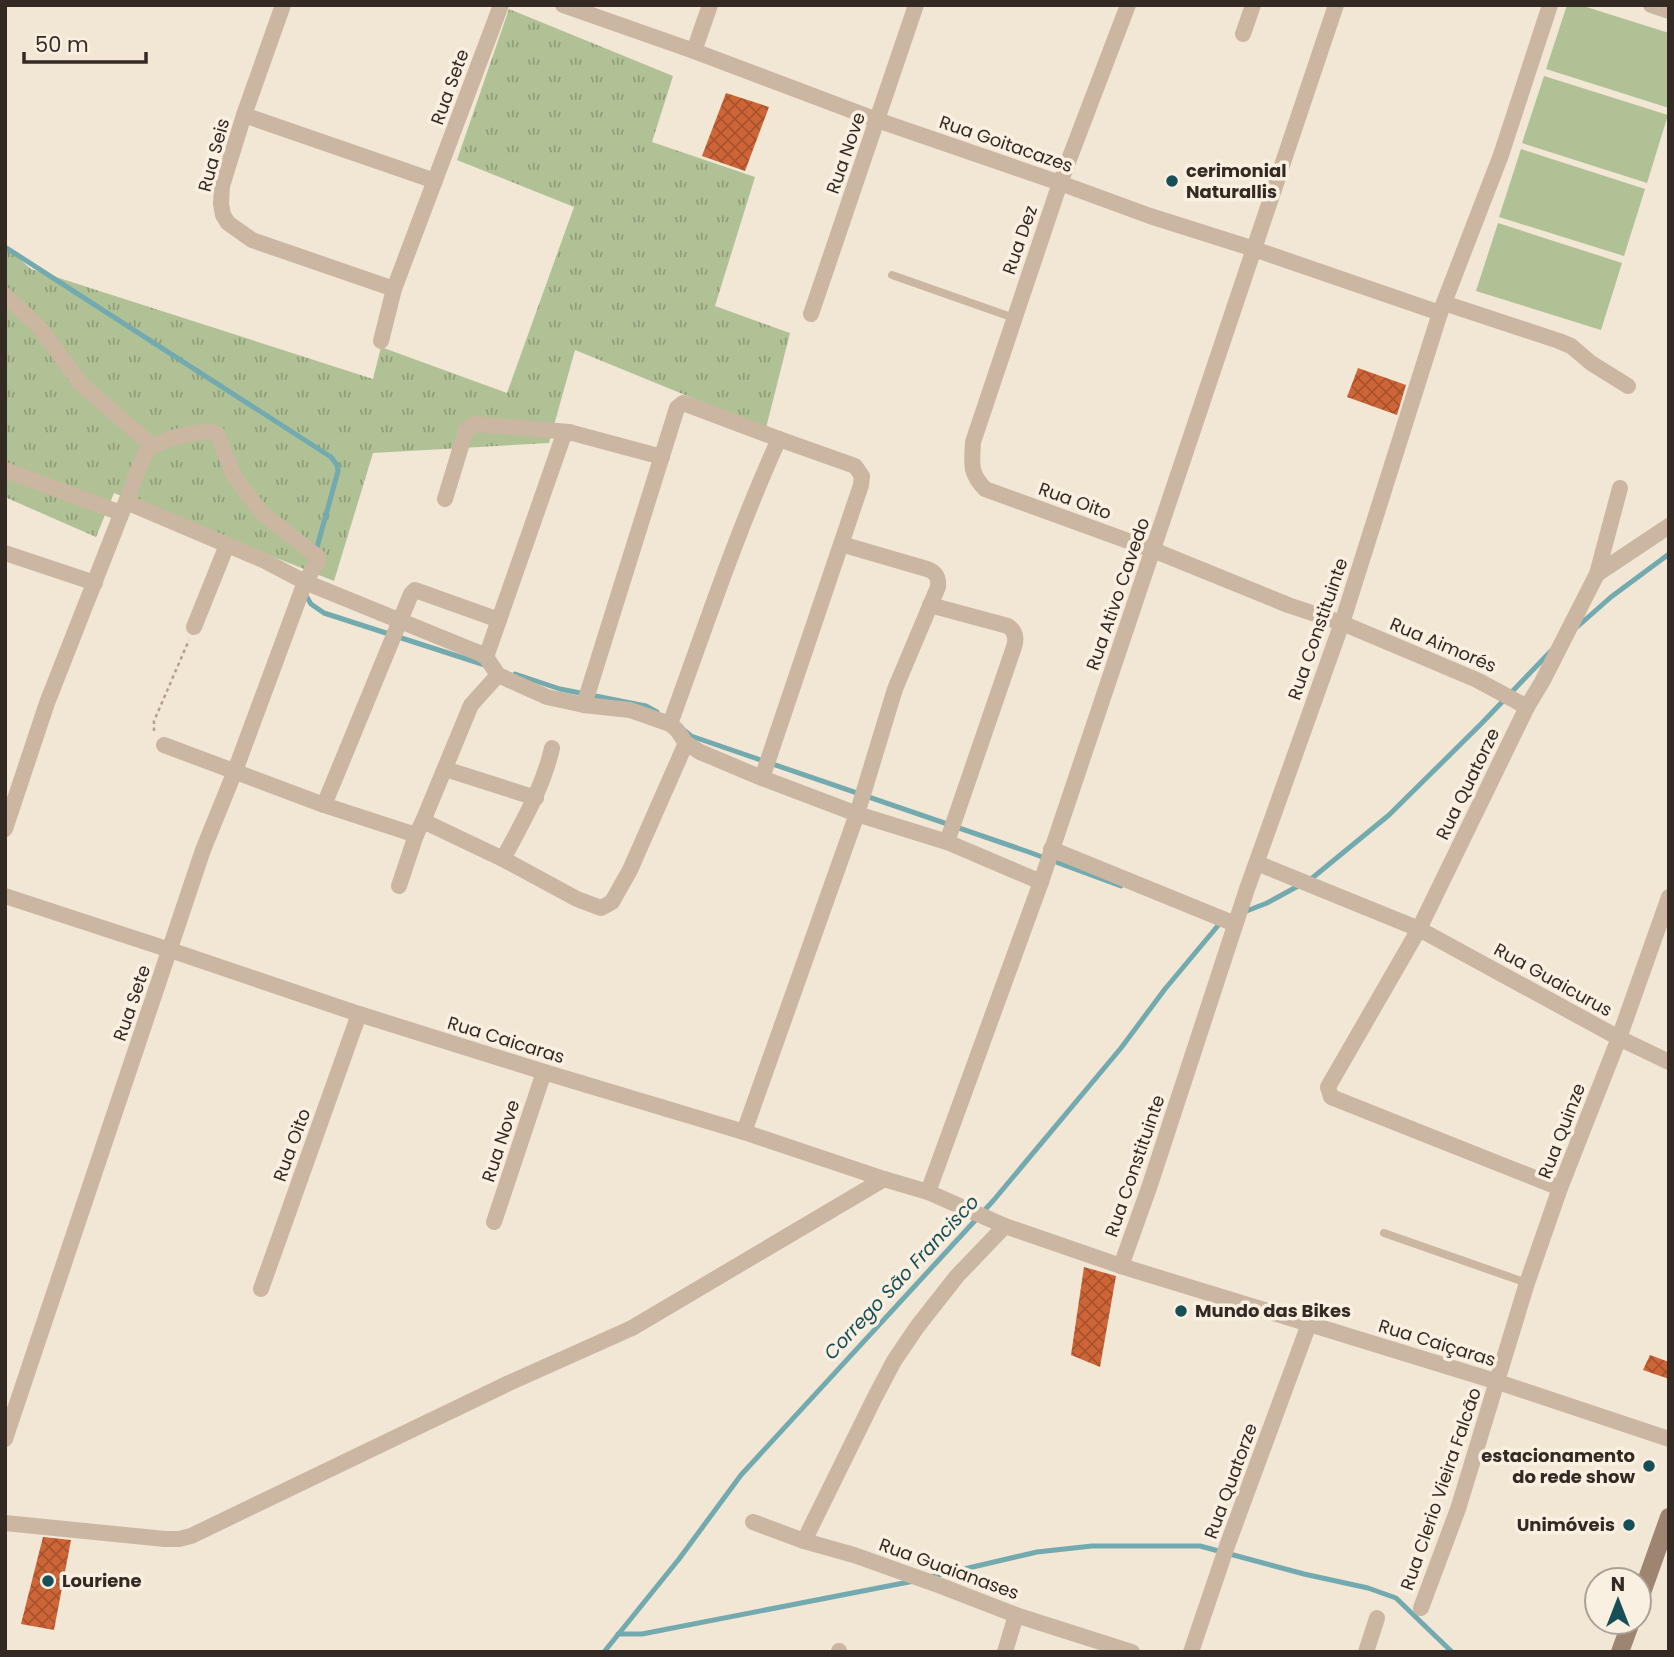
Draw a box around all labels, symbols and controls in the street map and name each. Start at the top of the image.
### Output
scale bar [24,21,147,65]
text: 50 m [35,30,89,59]
street label: Rua Sete [424,45,475,128]
street label: Rua Nove [820,109,871,197]
street label: Rua Goitacazes [936,109,1076,178]
street label: Rua Seis [192,115,235,194]
place label: cerimonial Naturallis [1186,158,1287,204]
marker: cerimonial Naturallis [1164,173,1180,189]
street label: Rua Dez [996,202,1043,278]
street label: Rua Oito [1035,476,1115,525]
street label: Rua Ativo Cavedo [1080,514,1155,674]
street label: Rua Constituinte [1282,555,1354,703]
street label: Rua Aimorés [1386,611,1500,678]
street label: Rua Quatorze [1430,724,1505,844]
street label: Rua Guaicurus [1490,937,1617,1022]
street label: Rua Sete [107,961,156,1044]
street label: Rua Caicaras [444,1010,568,1069]
street label: Rua Quinze [1532,1079,1591,1182]
street label: Rua Constituinte [1099,1092,1171,1240]
street label: Rua Nove [476,1097,526,1185]
street label: Rua Oito [267,1105,316,1185]
water label: Corrego São Francisco [818,1189,985,1366]
place label: Mundo das Bikes [1195,1298,1351,1323]
marker: Mundo das Bikes [1173,1303,1189,1319]
street label: Rua Caiçaras [1375,1313,1499,1372]
street label: Rua Clerio Vieira Falcão [1394,1384,1487,1593]
street label: Rua Quatorze [1198,1419,1263,1542]
place label: estacionamento do rede show [1481,1443,1635,1489]
marker: estacionamento do rede show [1641,1458,1657,1474]
place label: Unimóveis [1517,1512,1615,1537]
marker: Unimóveis [1621,1517,1637,1533]
street label: Rua Guaianases [876,1532,1023,1605]
north arrow [1583,1566,1653,1636]
place label: Louriene [62,1568,142,1593]
text: N [1611,1571,1625,1598]
marker: Louriene [40,1573,56,1589]

